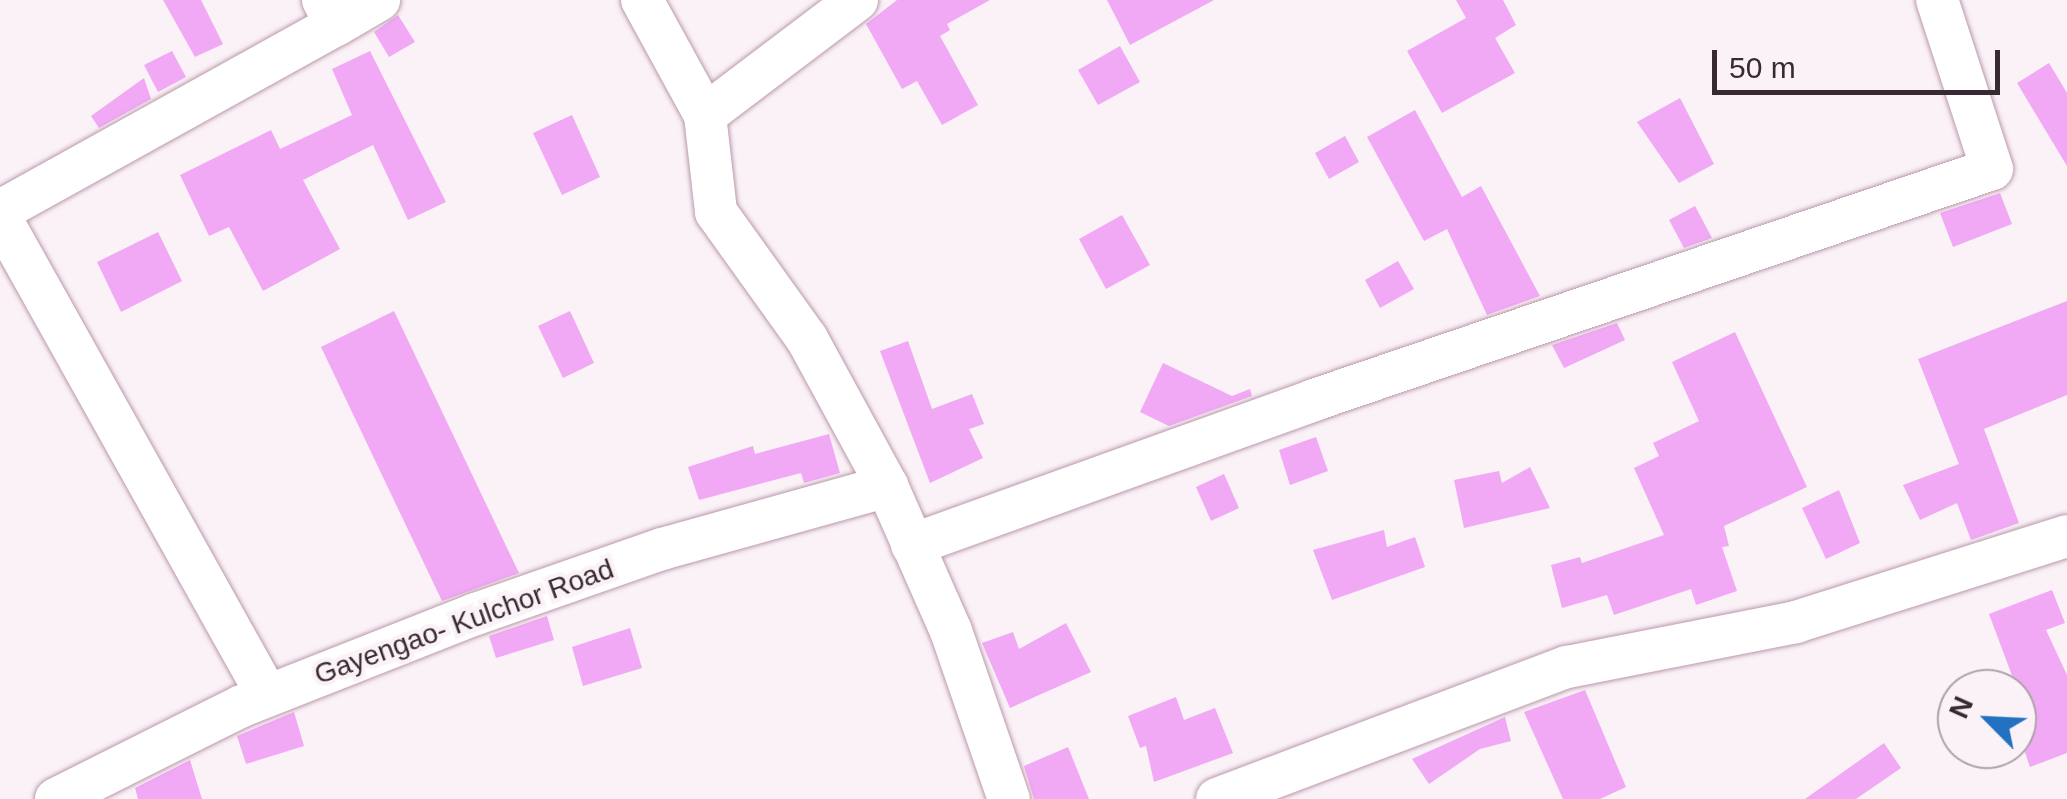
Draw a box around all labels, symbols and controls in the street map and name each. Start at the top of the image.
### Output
scale bar [1717,30,2004,92]
text: 50 m [1729,51,1796,84]
street label: Gayengao- Kulchor Road [310,552,618,692]
north arrow [1937,669,2037,769]
text: N [1943,692,1979,723]

